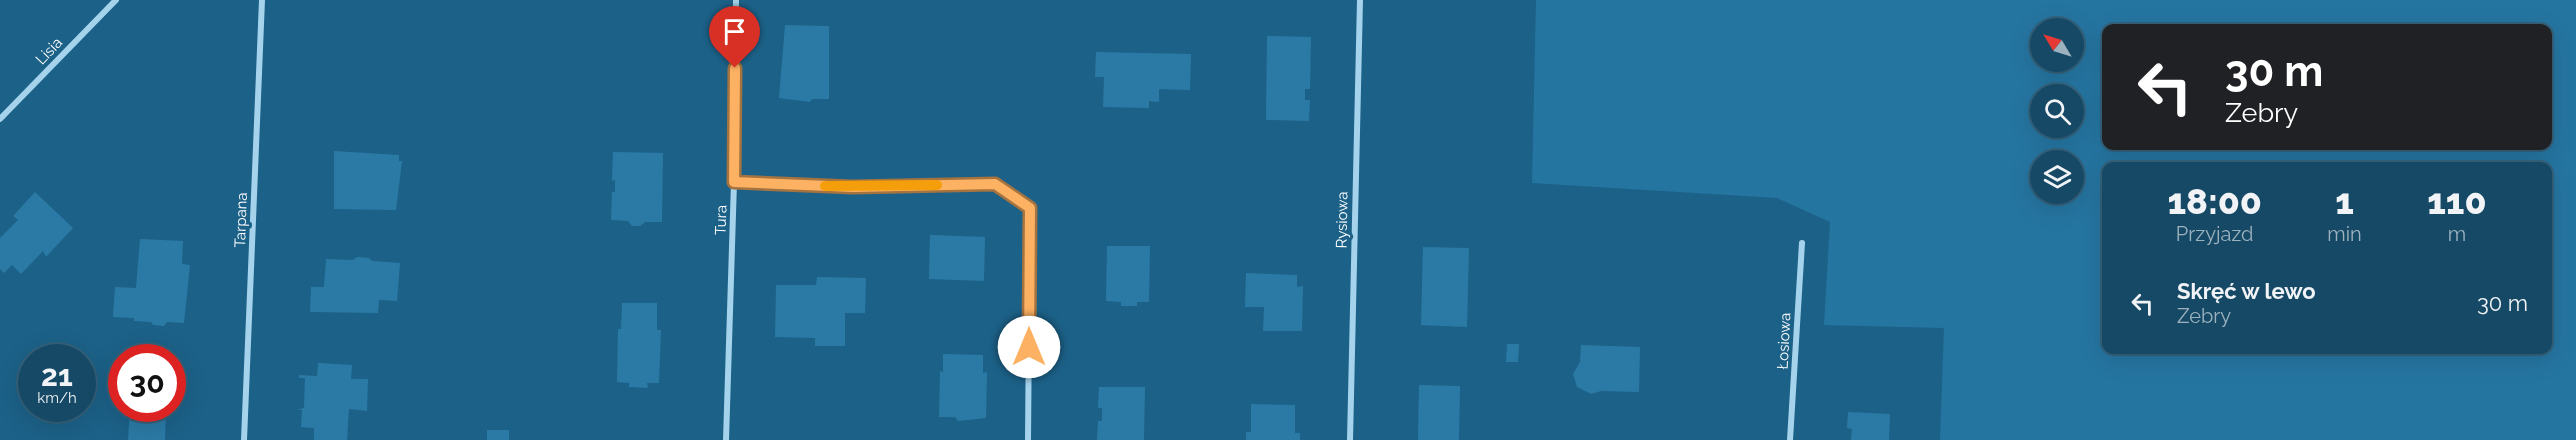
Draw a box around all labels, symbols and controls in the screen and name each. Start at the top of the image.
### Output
pin [709,6,760,68]
icon: arrive [718,15,751,48]
north arrow [2030,18,2084,72]
map controls [2030,18,2084,204]
street label: Lisia [32,34,66,68]
text: 30 m [2225,47,2323,96]
icon: left [2126,48,2204,126]
button: search [2030,84,2084,138]
text: Zebry [2225,97,2298,128]
button: layers [2030,150,2084,204]
text: 18:00 [2167,180,2262,222]
text: 1 [2335,180,2354,222]
text: 110 [2427,180,2487,222]
street label: Rysiowa [1333,191,1351,249]
street label: Tarpana [231,192,251,248]
street label: Tura [711,205,731,235]
text: Przyjazd [2176,222,2253,246]
text: min [2327,222,2362,246]
text: m [2448,222,2466,246]
text: Skręć w lewo [2177,278,2316,304]
icon: left [2126,287,2159,320]
text: 30 m [2477,290,2528,316]
text: Zebry [2177,304,2231,328]
street label: Łosiowa [1774,312,1794,370]
position arrow [997,315,1061,379]
speed limit sign: 30 [108,344,186,422]
text: 21 [41,358,73,393]
text: km/h [37,389,77,407]

